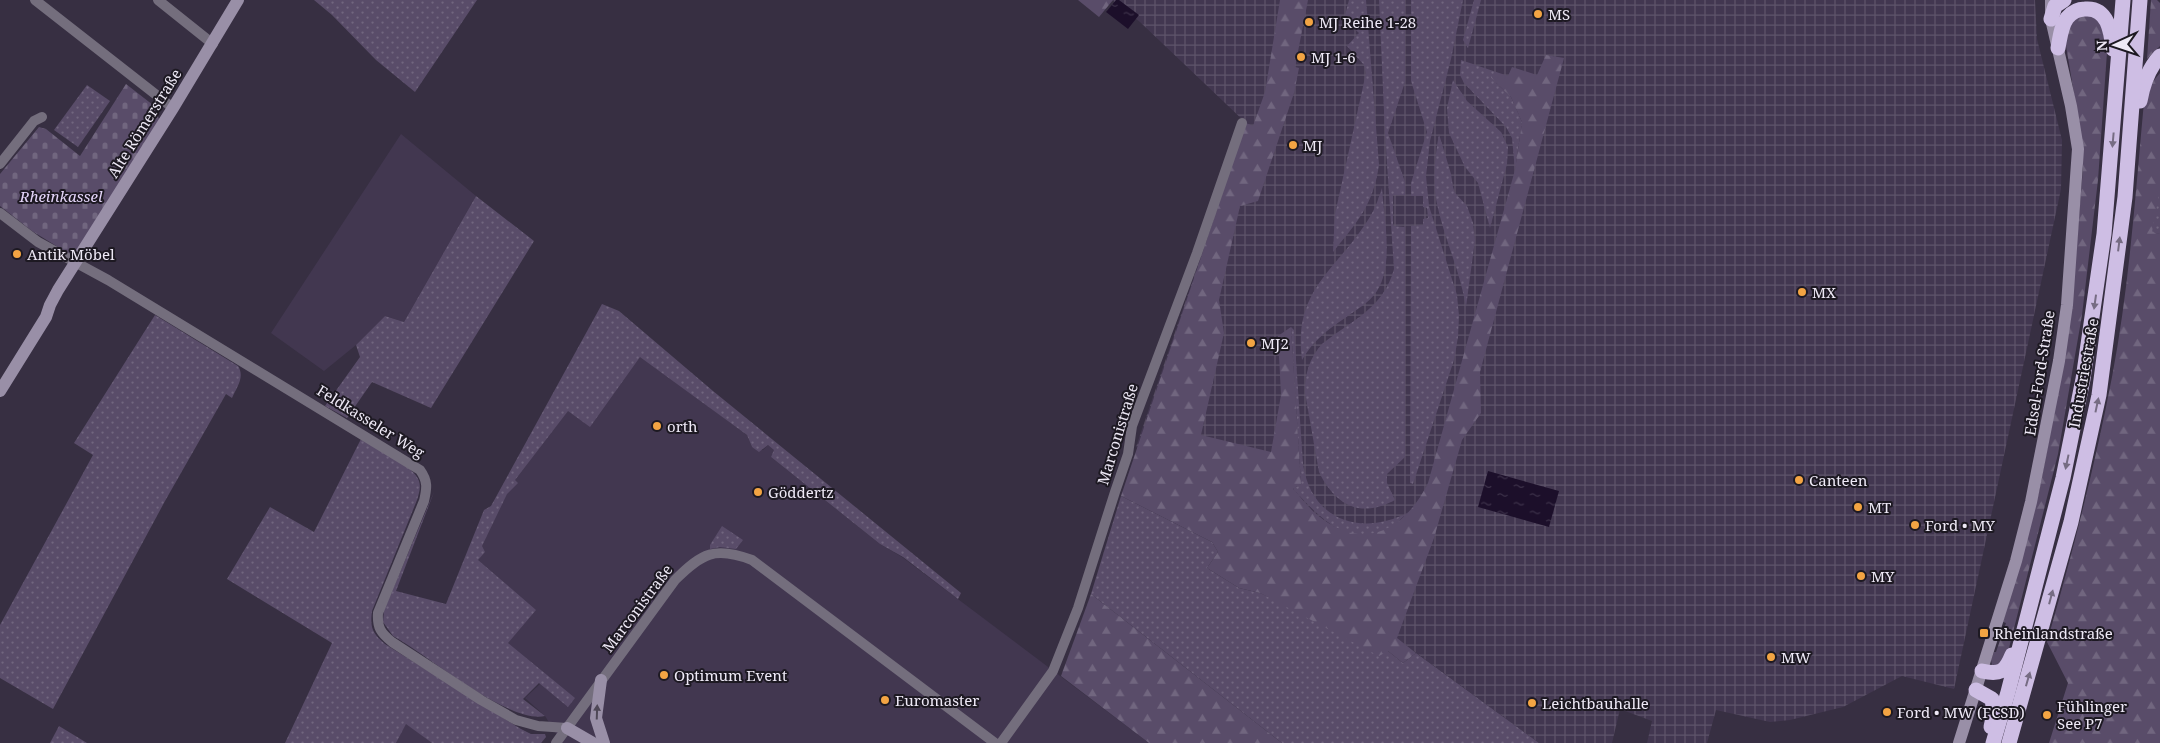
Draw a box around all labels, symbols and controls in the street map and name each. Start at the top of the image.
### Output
place label: MS [1548,4,1570,24]
marker: MS [1532,8,1544,20]
place label: MJ Reihe 1-28 [1319,12,1416,32]
marker: MJ Reihe 1-28 [1303,16,1315,28]
north arrow [2090,20,2140,70]
text: N [2092,40,2111,52]
place label: MJ 1-6 [1311,47,1356,67]
marker: MJ 1-6 [1295,51,1307,63]
street label: Alte Römerstraße [102,65,186,181]
one-way arrow [2108,132,2116,148]
place label: MJ [1303,135,1322,155]
marker: MJ [1287,139,1299,151]
park label: Rheinkassel [19,186,103,206]
one-way arrow [2115,236,2123,252]
place label: Antik Möbel [27,244,115,264]
marker: Antik Möbel [11,248,23,260]
place label: MX [1812,282,1836,302]
marker: MX [1796,286,1808,298]
one-way arrow [2091,294,2099,310]
street label: Edsel-Ford-Straße [2019,309,2059,437]
street label: Industriestraße [2064,317,2102,429]
place label: MJ2 [1261,333,1289,353]
marker: MJ2 [1245,337,1257,349]
street label: Feldkasseler Weg [313,380,429,462]
street label: Marconistraße [1092,381,1142,487]
one-way arrow [2093,397,2101,412]
place label: orth [667,416,698,436]
marker: orth [651,420,663,432]
one-way arrow [2063,454,2071,469]
place label: Canteen [1809,470,1868,490]
marker: Canteen [1793,474,1805,486]
place label: Göddertz [768,482,834,502]
marker: Göddertz [752,486,764,498]
place label: MT [1868,497,1891,517]
marker: MT [1852,501,1864,513]
place label: Ford • MY [1925,515,1995,535]
marker: Ford • MY [1909,519,1921,531]
street label: Marconistraße [597,560,677,656]
place label: MY [1871,566,1895,586]
marker: MY [1855,570,1867,582]
one-way arrow [2047,589,2055,604]
place label: Rheinlandstraße [1994,623,2113,643]
marker: Rheinlandstraße [1978,627,1990,639]
place label: MW [1781,647,1811,667]
marker: MW [1765,651,1777,663]
place label: Optimum Event [674,665,787,685]
marker: Optimum Event [658,669,670,681]
one-way arrow [2024,672,2032,687]
place label: Euromaster [895,690,979,710]
place label: Leichtbauhalle [1542,693,1649,713]
marker: Euromaster [879,694,891,706]
place label: Fühlinger See P7 [2057,696,2127,733]
marker: Leichtbauhalle [1526,697,1538,709]
place label: Ford • MW (FCSD) [1897,702,2025,722]
one-way arrow [593,704,601,720]
marker: Ford • MW (FCSD) [1881,706,1893,718]
marker: Fühlinger See P7 [2041,709,2053,721]

